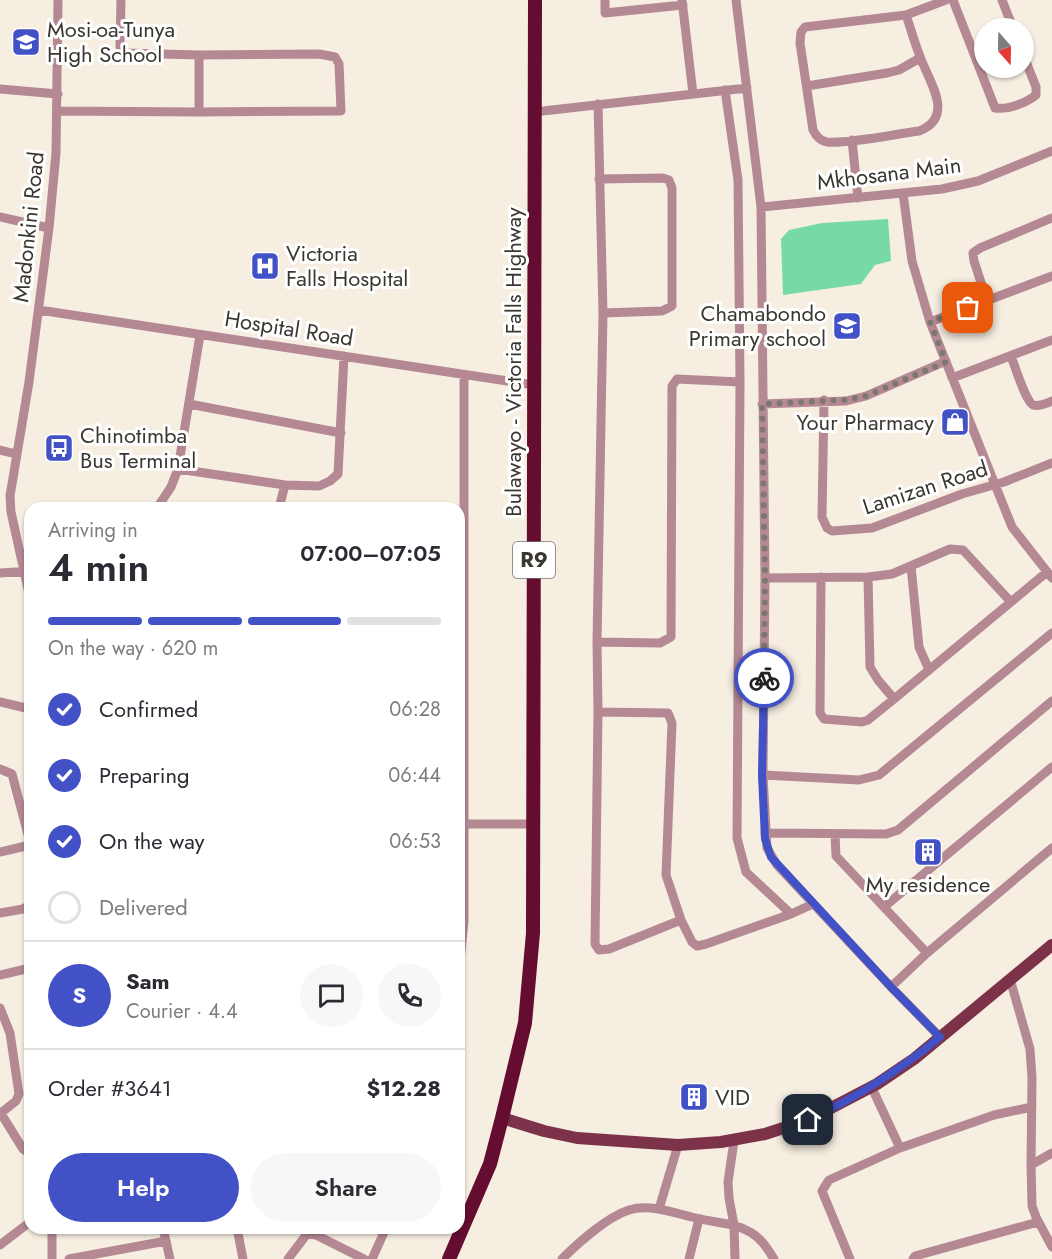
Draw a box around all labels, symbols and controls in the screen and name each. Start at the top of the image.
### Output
place label: Mosi-oa-Tunya High School [47,13,175,70]
north arrow [974,18,1034,78]
map controls [974,18,1034,78]
school or university icon: Mosi-oa-Tunya High School [10,26,42,58]
street label: Mkhosana Main [815,148,963,198]
street label: Madonkini Road [4,150,52,304]
street label: Bulawayo - Victoria Falls Highway [497,207,529,517]
place label: Victoria Falls Hospital [286,237,408,294]
hospital icon: Victoria Falls Hospital [249,250,281,282]
pin [942,282,993,333]
icon: bag [951,291,984,324]
place label: Chamabondo Primary school [689,297,826,354]
street label: Hospital Road [222,302,356,354]
school or university icon: Chamabondo Primary school [831,310,863,342]
place label: Your Pharmacy [796,406,934,438]
shop icon: Your Pharmacy [939,406,971,438]
place label: Chinotimba Bus Terminal [80,419,196,476]
bus stop icon: Chinotimba Bus Terminal [43,432,75,464]
street label: Lamizan Road [858,452,992,522]
text: Arriving in [48,516,138,545]
text: 07:00–07:05 [300,537,441,569]
text: 4 min [48,539,149,596]
road number: R9 [513,542,555,578]
text: On the way · 620 m [48,634,218,663]
courier [734,648,794,708]
icon: bike [748,662,781,695]
icon: check [48,693,81,726]
text: Confirmed [99,693,198,725]
text: 06:28 [389,695,441,724]
icon: check [48,759,81,792]
text: Preparing [99,759,190,791]
text: 06:44 [388,761,441,790]
icon: check [48,825,81,858]
text: On the way [99,825,204,857]
text: 06:53 [389,827,441,856]
building icon: My residence [912,836,944,868]
place label: My residence [866,868,990,900]
text: Delivered [99,891,188,923]
button: chat [300,964,363,1027]
button: phone [378,964,441,1027]
text: Sam [126,965,170,997]
text: S [73,979,86,1011]
text: Courier · 4.4 [126,997,238,1026]
text: Order #3641 [48,1072,172,1104]
text: $12.28 [366,1072,441,1104]
building icon: VID [678,1081,710,1113]
place label: VID [715,1081,750,1113]
pin [782,1094,833,1145]
icon: home [791,1103,824,1136]
button: Help [48,1153,239,1222]
button: Share [251,1153,441,1222]

